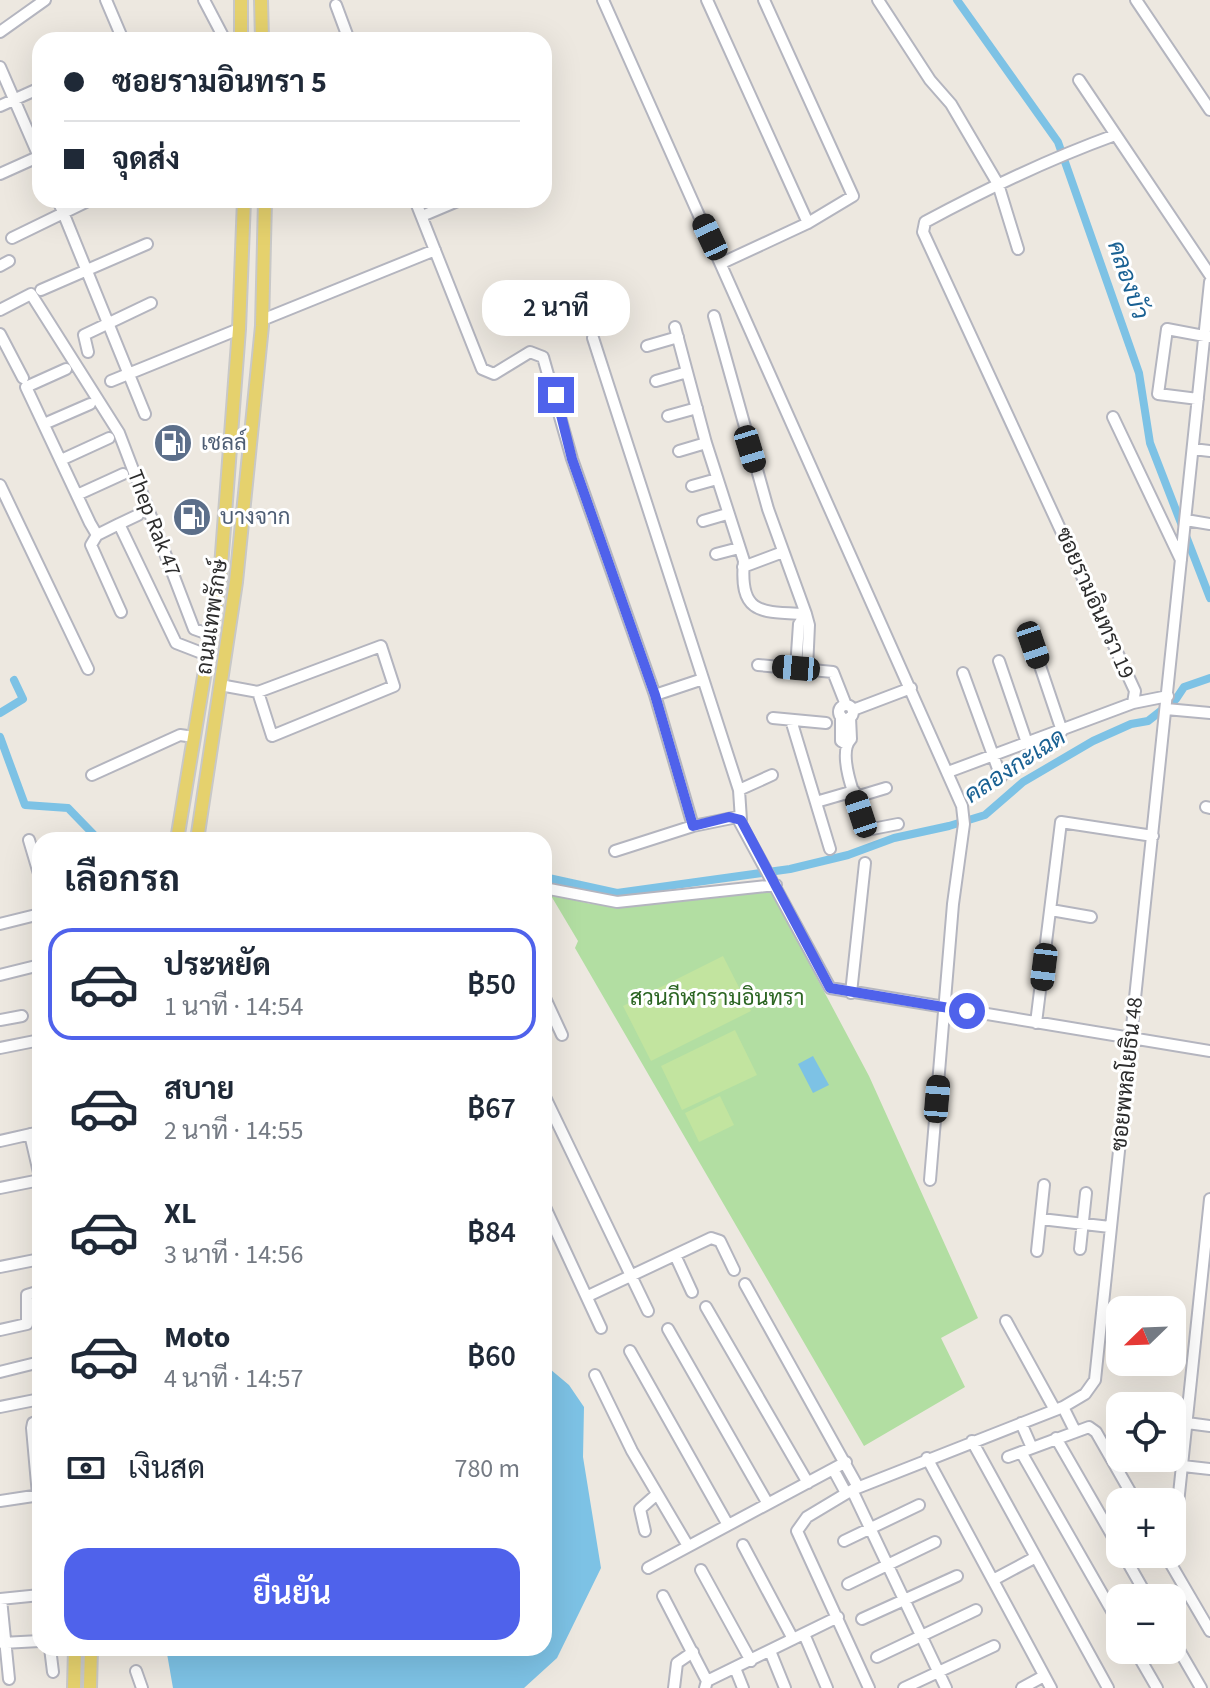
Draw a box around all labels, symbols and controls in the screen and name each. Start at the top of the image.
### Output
text: ซอยรามอินทรา 5 [112,61,327,104]
text: จุดส่ง [112,138,180,181]
car [689,210,731,264]
water label: คลองบัว [1098,236,1158,324]
callout: 2 นาที [482,279,630,335]
text: 2 นาที [523,289,589,326]
route end [538,377,574,413]
fuel station icon: เชลล์ [152,422,194,464]
car [732,423,768,475]
place label: เชลล์ [201,427,247,459]
street label: Thep Rak 47 [119,465,189,581]
fuel station icon: บางจาก [171,496,213,538]
place label: บางจาก [220,501,290,533]
street label: ซอยรามอินทรา 19 [1047,522,1143,684]
street label: ถนนเทพรักษ์ [188,556,236,677]
car [1014,618,1052,672]
car [771,654,821,682]
water label: คลองกะเฉด [957,720,1073,812]
car [842,787,880,841]
text: เลือกรถ [64,854,180,905]
car [1029,942,1059,992]
text: ประหยัด [164,944,271,987]
icon: car [68,948,140,1020]
text: ฿50 [467,963,516,1006]
park label: สวนกีฬารามอินทรา [630,982,804,1014]
text: 1 นาที · 14:54 [164,988,303,1025]
route start [949,993,985,1029]
street label: ซอยพหลโยธิน 48 [1103,995,1151,1153]
text: สบาย [164,1068,234,1111]
icon: car [68,1072,140,1144]
car [923,1074,951,1124]
text: ฿67 [467,1087,516,1130]
text: 2 นาที · 14:55 [164,1112,303,1149]
text: XL [164,1192,197,1235]
icon: car [68,1196,140,1268]
text: ฿84 [467,1211,516,1254]
text: 3 นาที · 14:56 [164,1236,303,1273]
north arrow [1106,1296,1186,1376]
map controls [1106,1296,1186,1664]
text: Moto [164,1316,230,1359]
icon: car [68,1320,140,1392]
text: ฿60 [467,1335,516,1378]
text: 4 นาที · 14:57 [164,1360,303,1397]
button: locate [1106,1392,1186,1472]
icon: cash [64,1446,108,1490]
text: เงินสด [128,1447,205,1490]
text: 780 m [454,1450,520,1487]
button: + [1106,1488,1186,1568]
button: ยืนยัน [64,1548,520,1640]
button: − [1106,1584,1186,1664]

